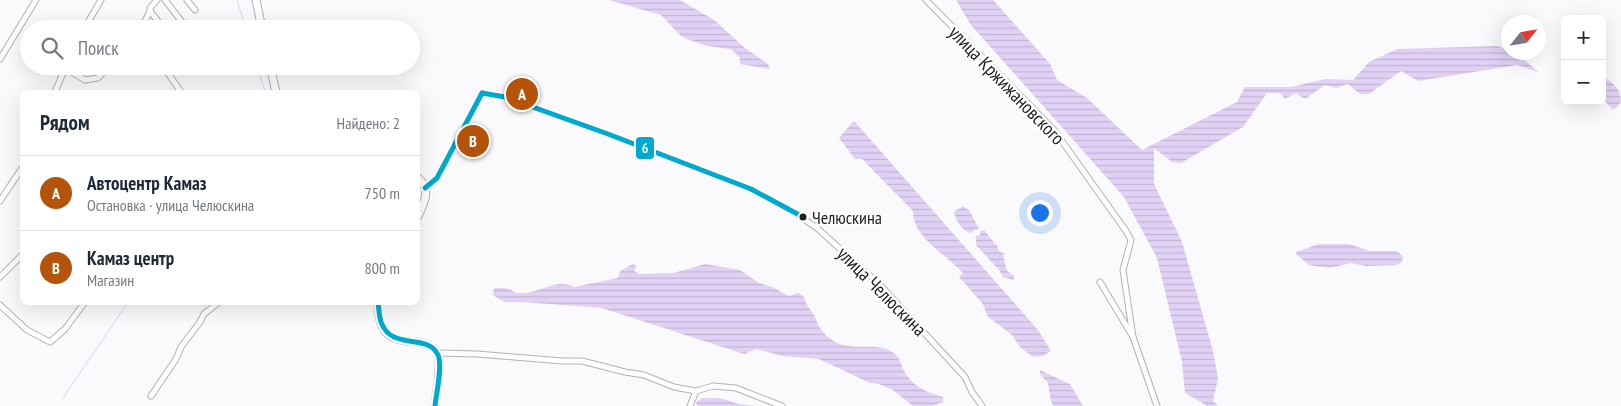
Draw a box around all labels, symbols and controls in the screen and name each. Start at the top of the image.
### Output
north arrow [1501,15,1546,60]
map controls [1561,15,1606,105]
button: + [1561,15,1606,60]
search box [20,20,420,75]
street label: улица Кржижановского [944,20,1070,150]
icon: search [38,34,66,62]
text: Поиск [78,36,119,60]
button: − [1561,60,1606,105]
pin: A [506,75,538,113]
text: Рядом [40,109,90,136]
text: Найдено: 2 [337,113,400,133]
pin: B [457,122,489,160]
line badge: 6 [635,136,655,160]
text: 6 [642,139,649,157]
text: Автоцентр Камаз [87,171,207,195]
text: A [52,183,60,203]
text: 750 m [365,183,400,203]
text: Остановка · улица Челюскина [87,195,254,215]
your location [1027,200,1053,226]
place label: Челюскина [812,206,882,229]
marker: Челюскина [798,212,808,222]
street label: улица Челюскина [832,241,932,341]
text: Камаз центр [87,246,174,270]
text: B [52,258,60,278]
text: 800 m [365,258,400,278]
text: Магазин [87,270,134,290]

